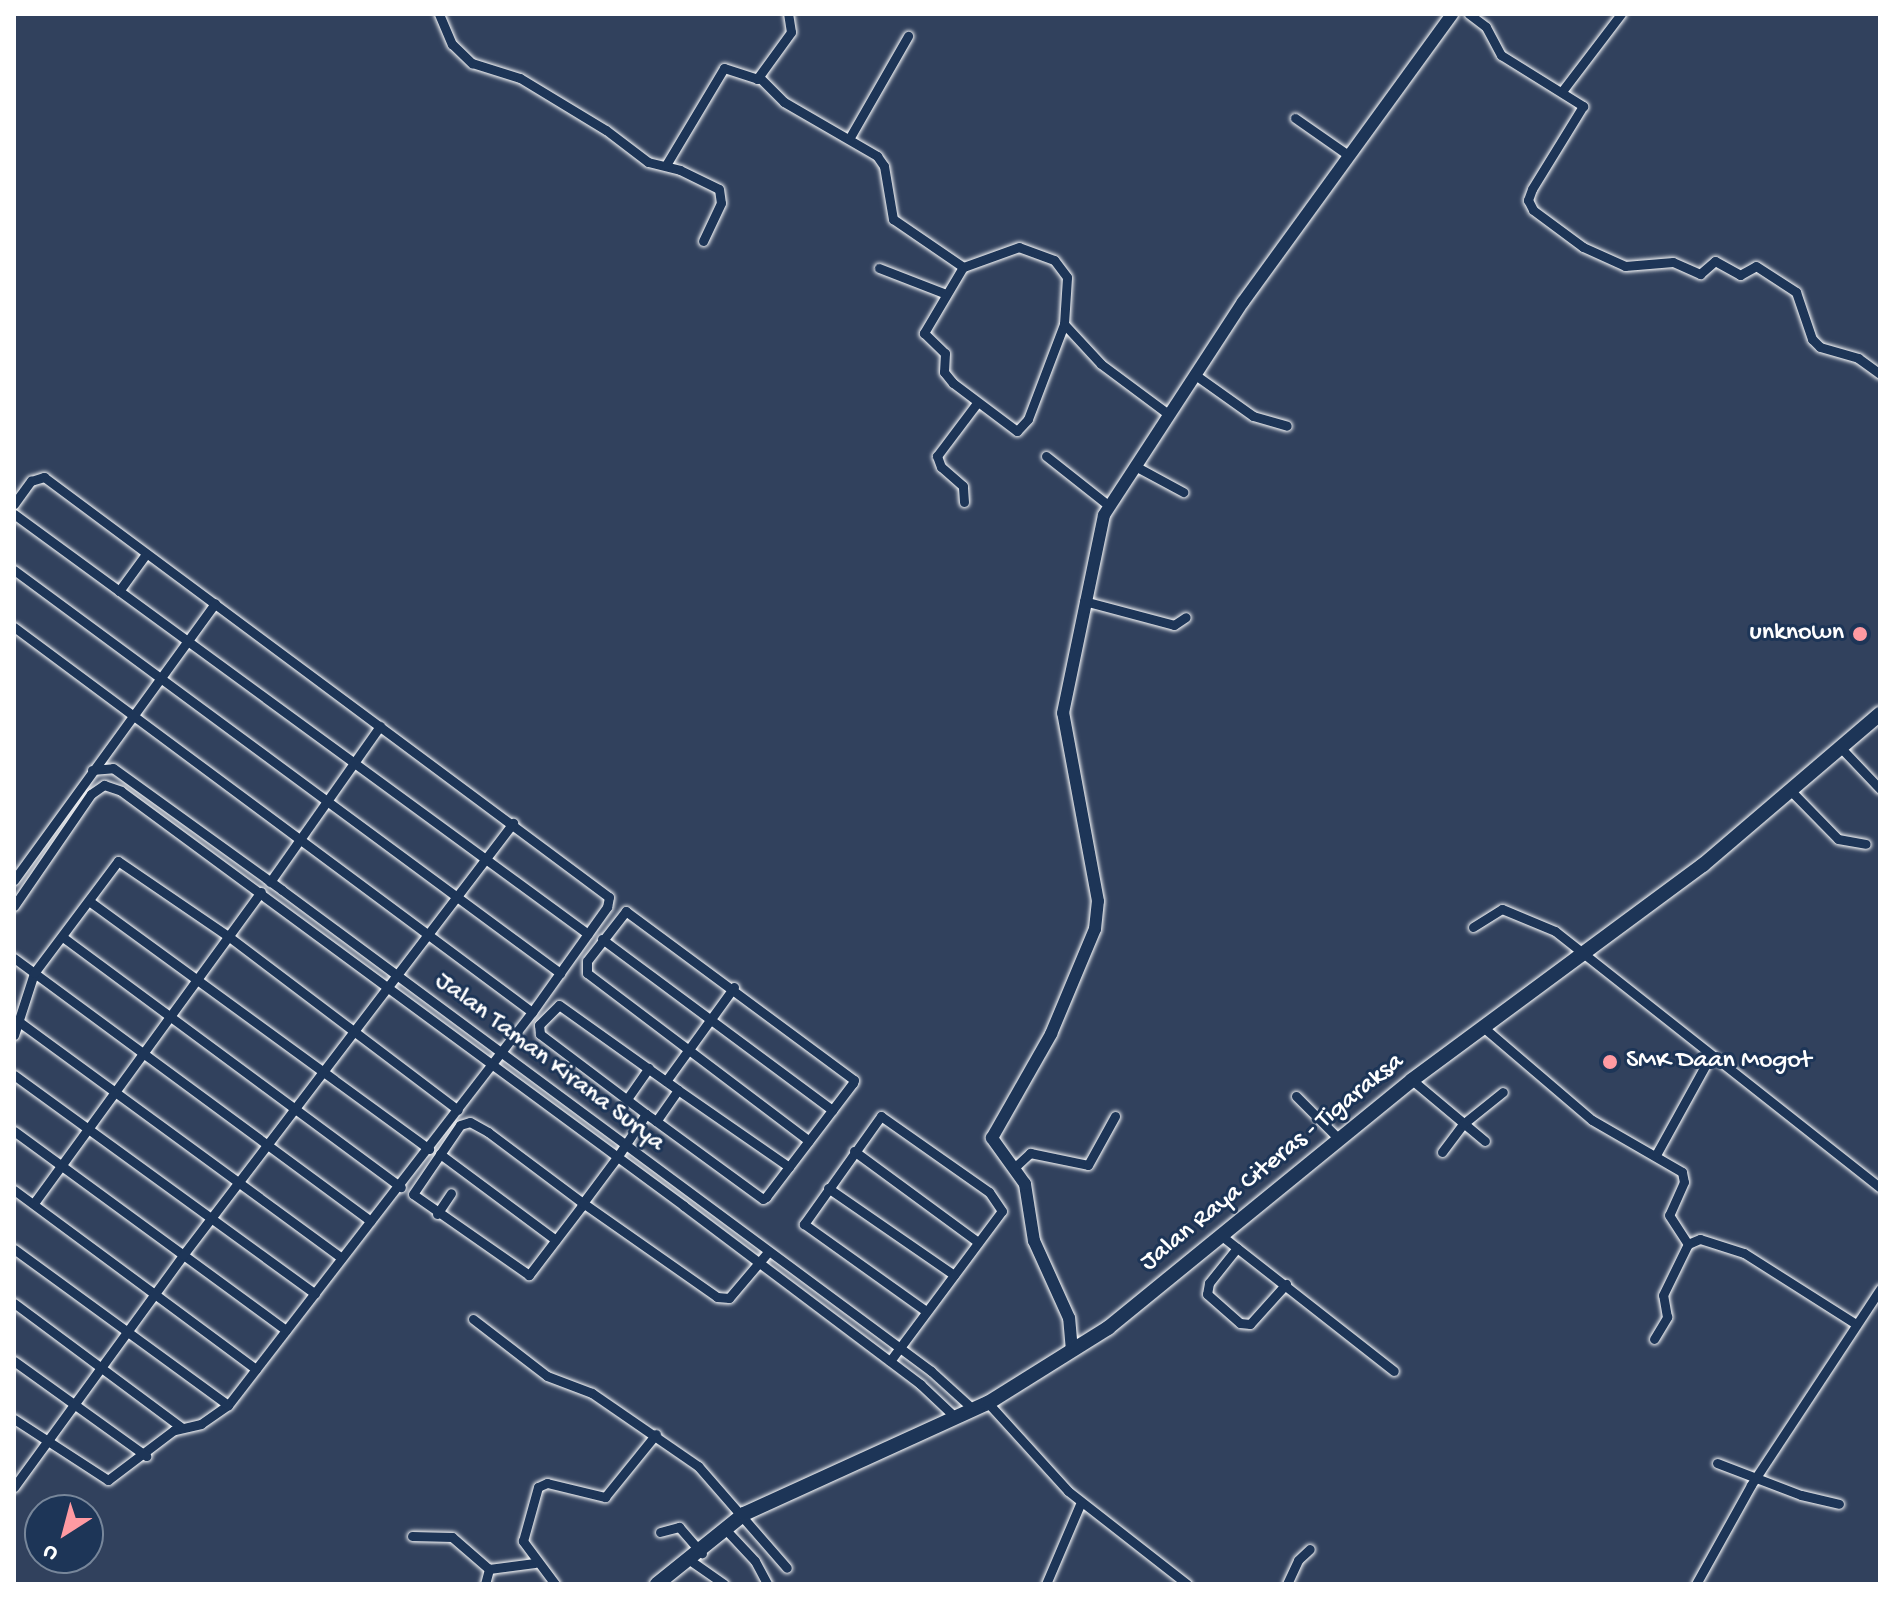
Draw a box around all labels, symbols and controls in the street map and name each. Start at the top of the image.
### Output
place label: unknown [1750,618,1844,650]
marker: unknown [1851,625,1869,643]
street label: Jalan Taman Kirana Surya [428,966,670,1160]
place label: SMK Daan Mogot [1626,1046,1811,1078]
street label: Jalan Raya Citeras - Tigaraksa [1135,1047,1411,1279]
marker: SMK Daan Mogot [1601,1053,1619,1071]
north arrow [24,1494,104,1574]
text: U [38,1538,64,1566]

